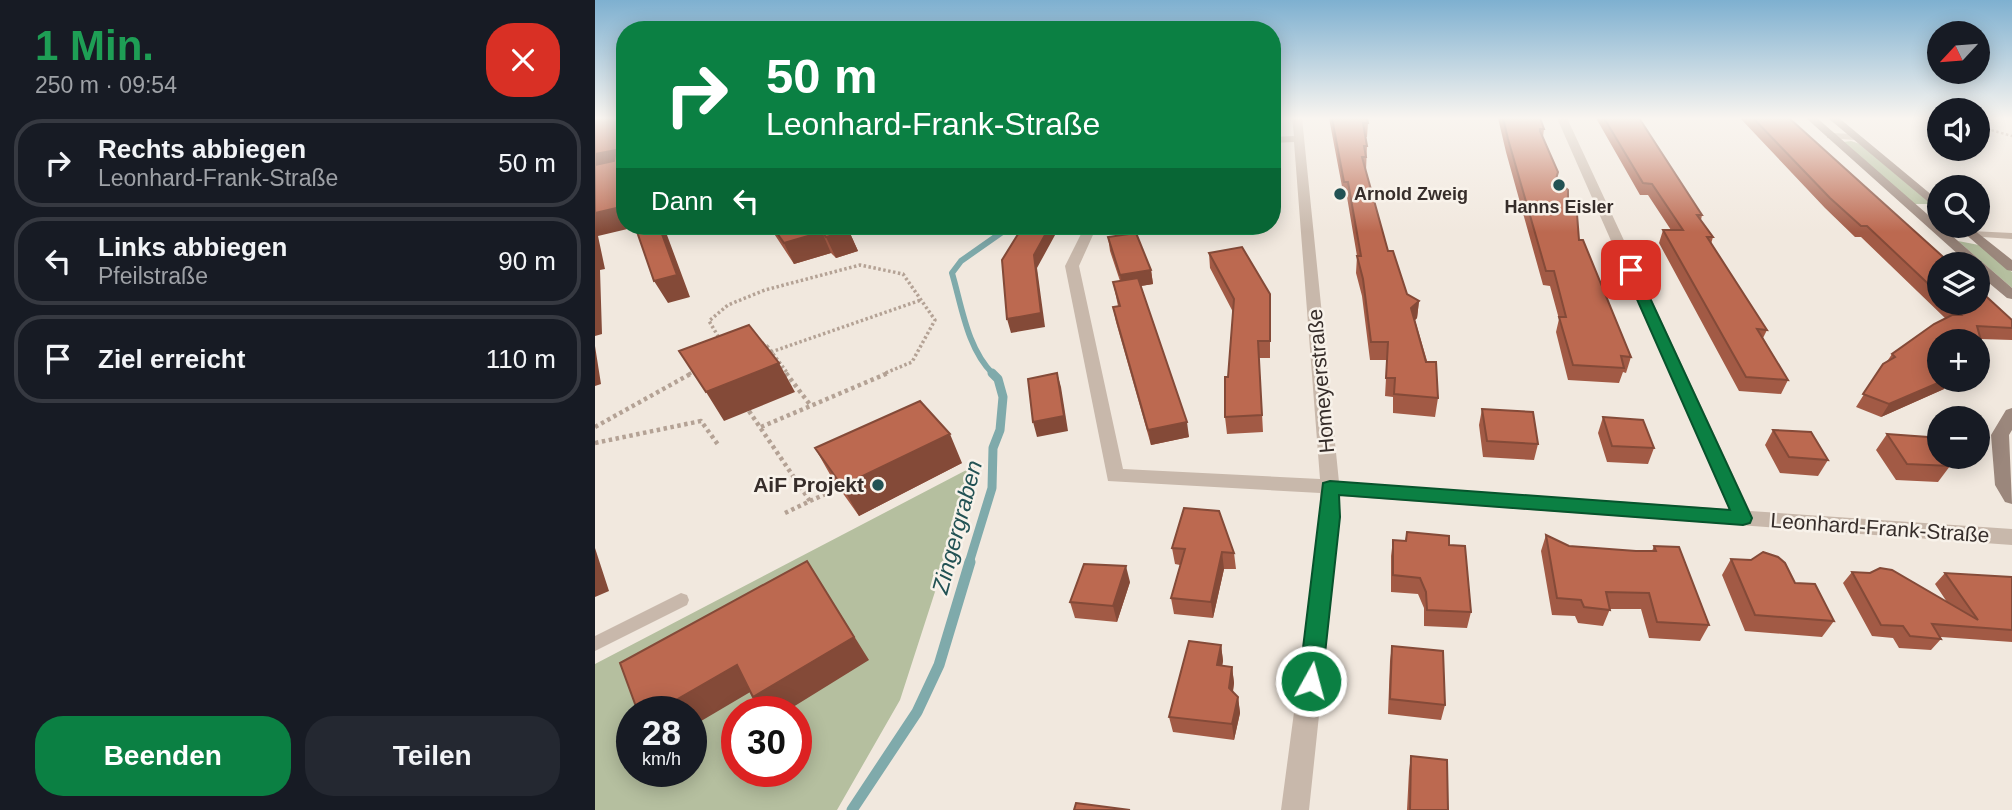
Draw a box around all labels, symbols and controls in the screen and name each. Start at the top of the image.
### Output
north arrow [1927,21,1990,84]
map controls [1927,21,1990,469]
text: 1 Min. [35,22,154,69]
button: close [486,23,560,97]
icon: right [651,49,742,140]
text: 50 m [766,49,878,103]
text: 250 m · 09:54 [35,72,177,98]
button: sound [1927,98,1990,161]
text: Leonhard-Frank-Straße [766,106,1100,142]
text: Rechts abbiegen [98,134,306,164]
icon: right [39,144,77,182]
text: 50 m [498,148,556,178]
text: Leonhard-Frank-Straße [98,165,338,191]
button: search [1927,175,1990,238]
marker: Hanns Eisler [1551,177,1567,193]
icon: left [727,182,765,220]
place label: Arnold Zweig [1354,184,1468,204]
text: Dann [651,186,713,216]
marker: Arnold Zweig [1332,186,1348,202]
place label: Hanns Eisler [1504,197,1614,217]
text: Links abbiegen [98,232,287,262]
pin [1601,240,1661,300]
icon: left [39,242,77,280]
text: 90 m [498,246,556,276]
icon: arrive [1612,251,1650,289]
button: layers [1927,252,1990,315]
text: Pfeilstraße [98,263,208,289]
street label: Homeyerstraße [1303,308,1338,454]
button: + [1927,329,1990,392]
icon: arrive [39,340,77,378]
text: Ziel erreicht [98,344,245,374]
text: 110 m [486,344,556,374]
button: − [1927,406,1990,469]
water label: Zingergraben [926,458,987,597]
place label: AiF Projekt [753,473,864,496]
marker: AiF Projekt [870,477,886,493]
street label: Leonhard-Frank-Straße [1770,508,1990,547]
position arrow [1274,644,1348,718]
speed limit sign: 30 [721,696,812,787]
text: 28 [642,713,681,752]
button: Beenden [35,716,291,796]
button: Teilen [305,716,560,796]
text: km/h [642,749,681,769]

